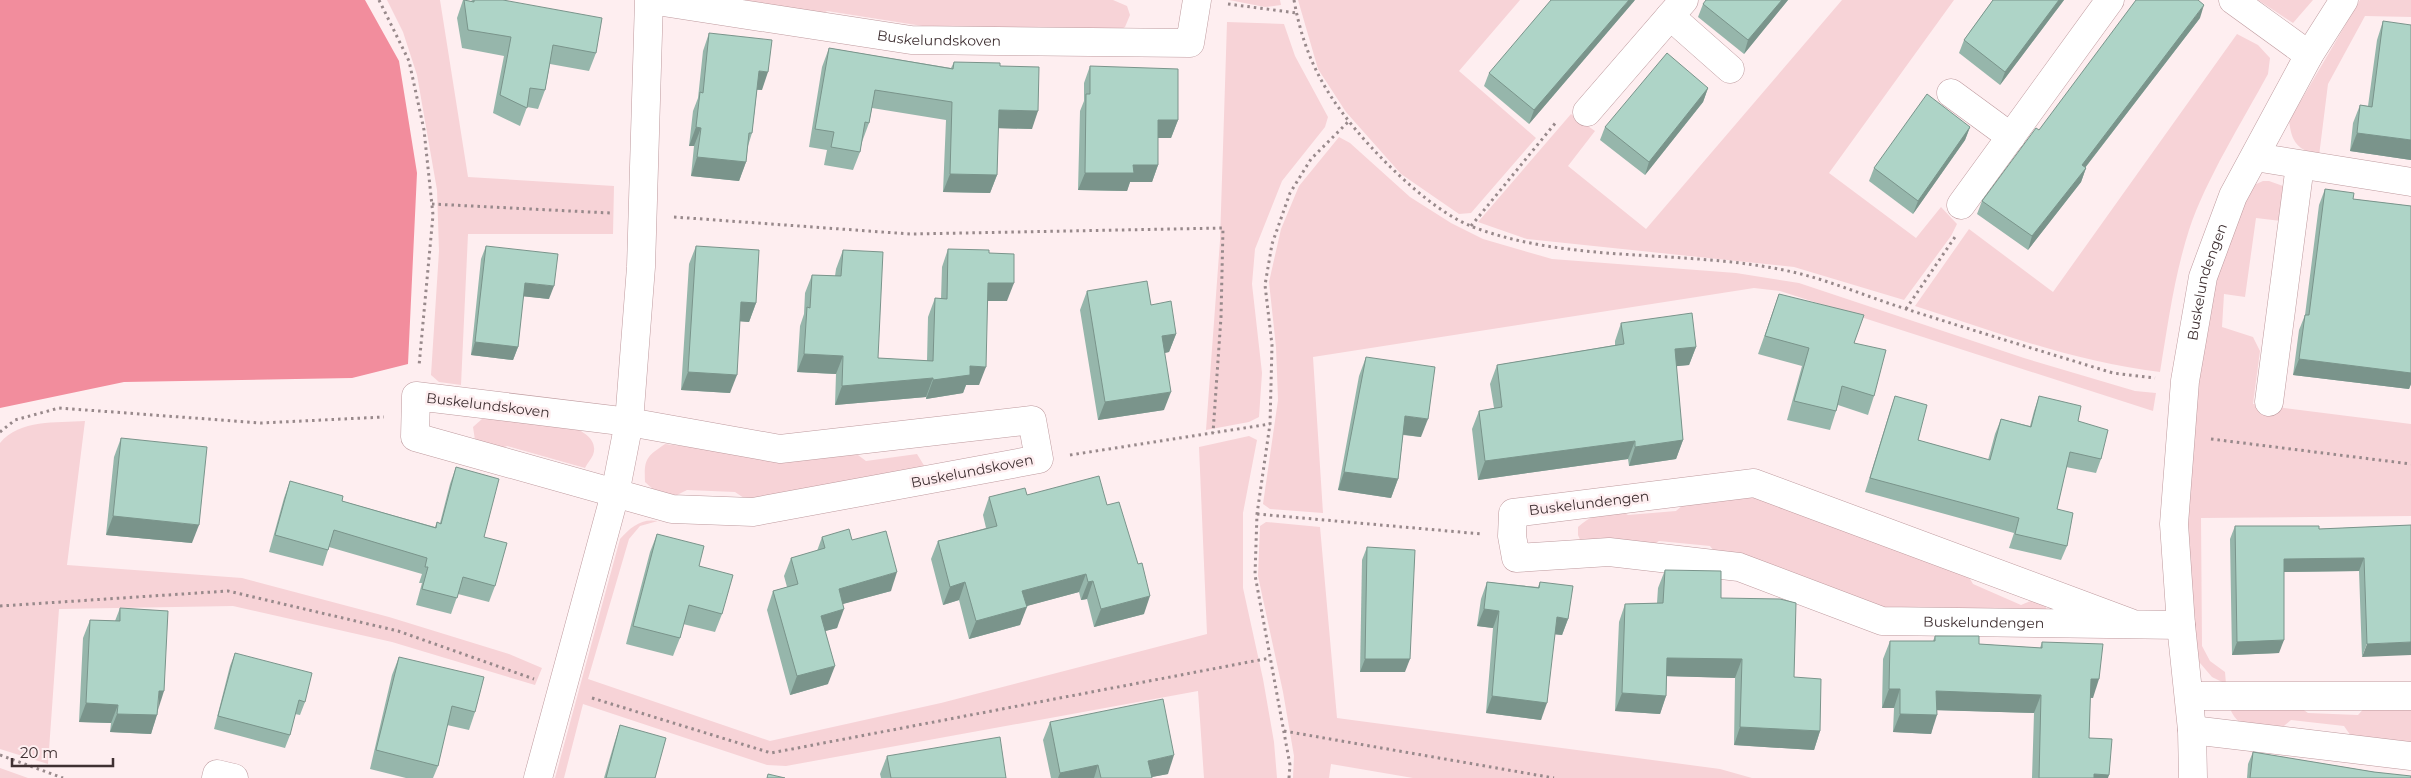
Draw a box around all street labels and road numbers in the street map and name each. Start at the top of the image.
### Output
street label: Buskelundskoven [876,26,1001,50]
street label: Buskelundengen [2183,221,2231,342]
street label: Buskelundskoven [425,388,551,422]
street label: Buskelundskoven [909,450,1035,492]
street label: Buskelundengen [1528,487,1650,519]
street label: Buskelundengen [1923,613,2044,632]

